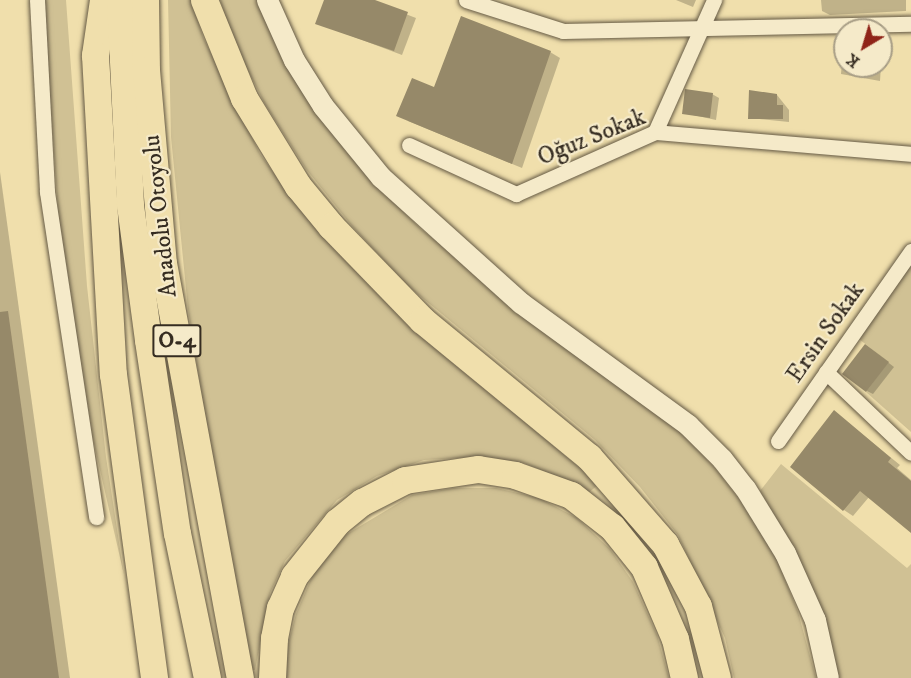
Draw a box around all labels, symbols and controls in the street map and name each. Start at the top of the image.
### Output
north arrow [833,18,893,78]
text: K [843,49,864,72]
street label: Oğuz Sokak [534,103,650,173]
street label: Anadolu Otoyolu [138,133,184,299]
street label: Ersin Sokak [781,277,871,389]
road number: O-4 [152,322,202,360]

